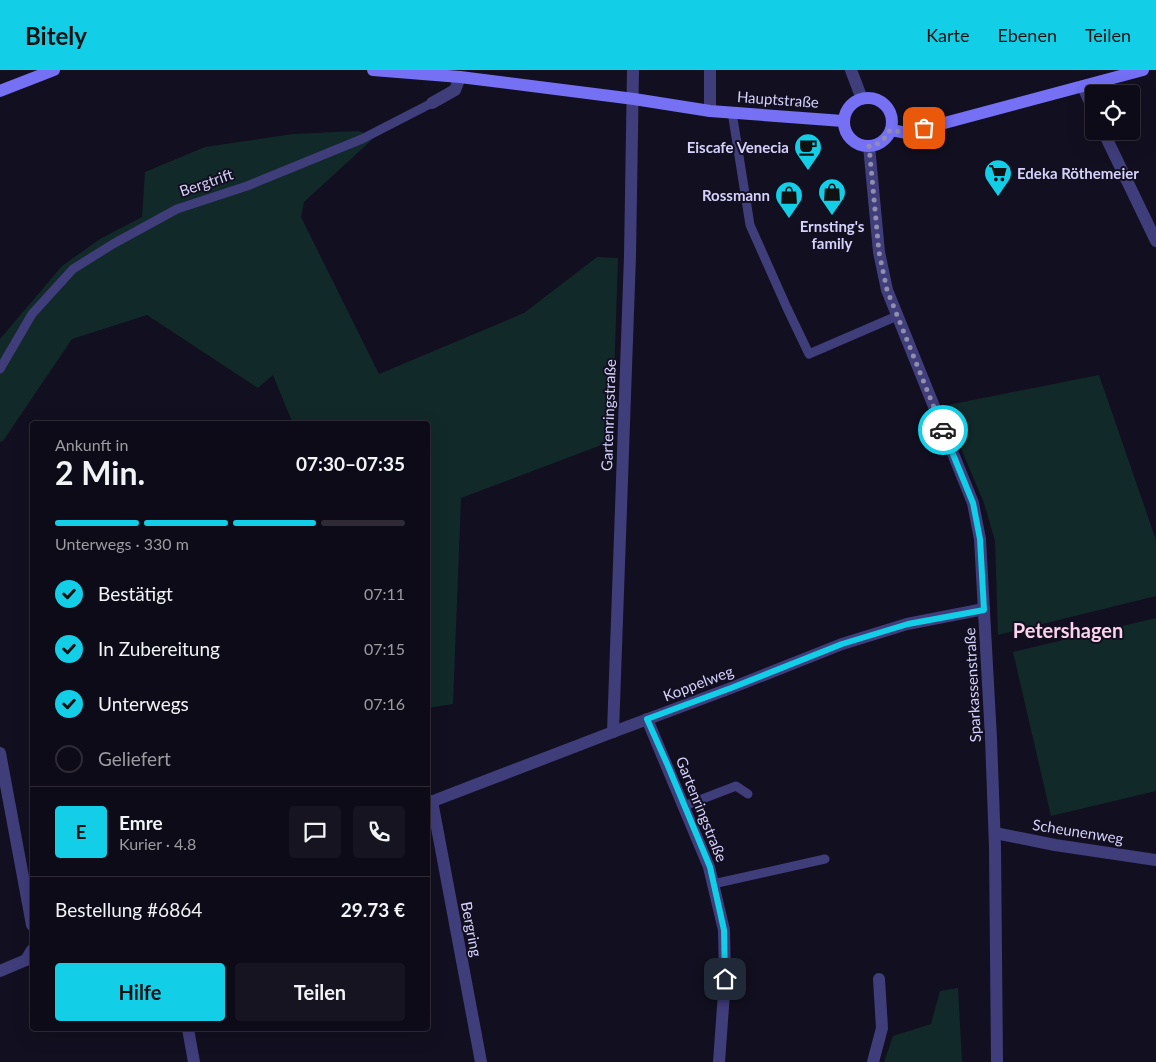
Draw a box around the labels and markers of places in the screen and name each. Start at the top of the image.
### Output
pin [903,107,945,149]
cafe icon: Eiscafe Venecia [793,132,823,171]
place label: Eiscafe Venecia [687,138,789,156]
supermarket icon: Edeka Röthemeier [983,158,1013,197]
place label: Edeka Röthemeier [1017,164,1139,182]
shop icon: Ernsting's family [817,177,847,216]
shop icon: Rossmann [774,180,804,219]
place label: Rossmann [702,186,770,204]
place label: Ernsting's family [800,217,865,252]
pin [704,958,746,1000]

